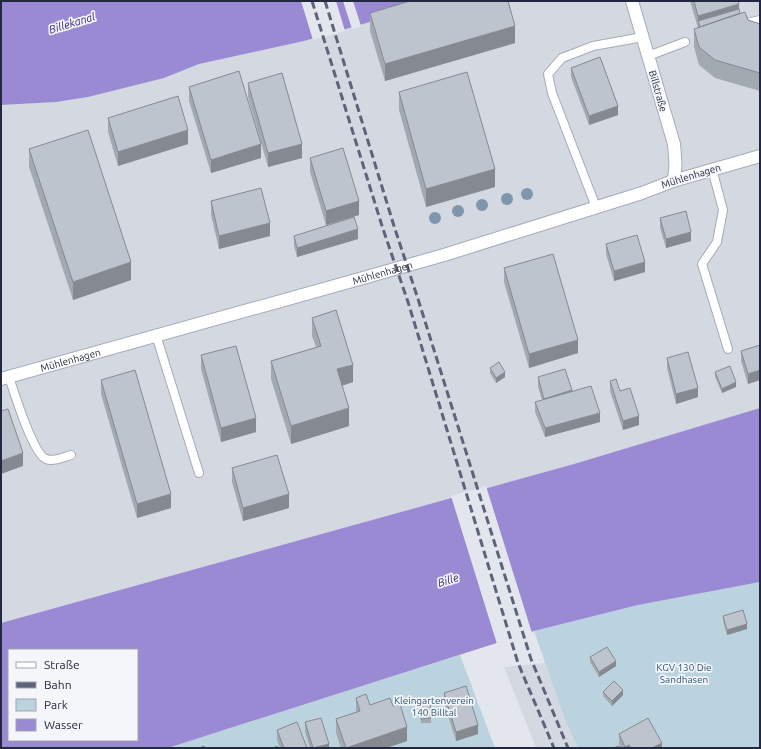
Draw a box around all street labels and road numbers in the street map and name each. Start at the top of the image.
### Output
street label: Billstraße [647,69,669,113]
street label: Mühlenhagen [660,162,722,190]
street label: Mühlenhagen [351,259,414,286]
street label: Mühlenhagen [39,346,102,373]

